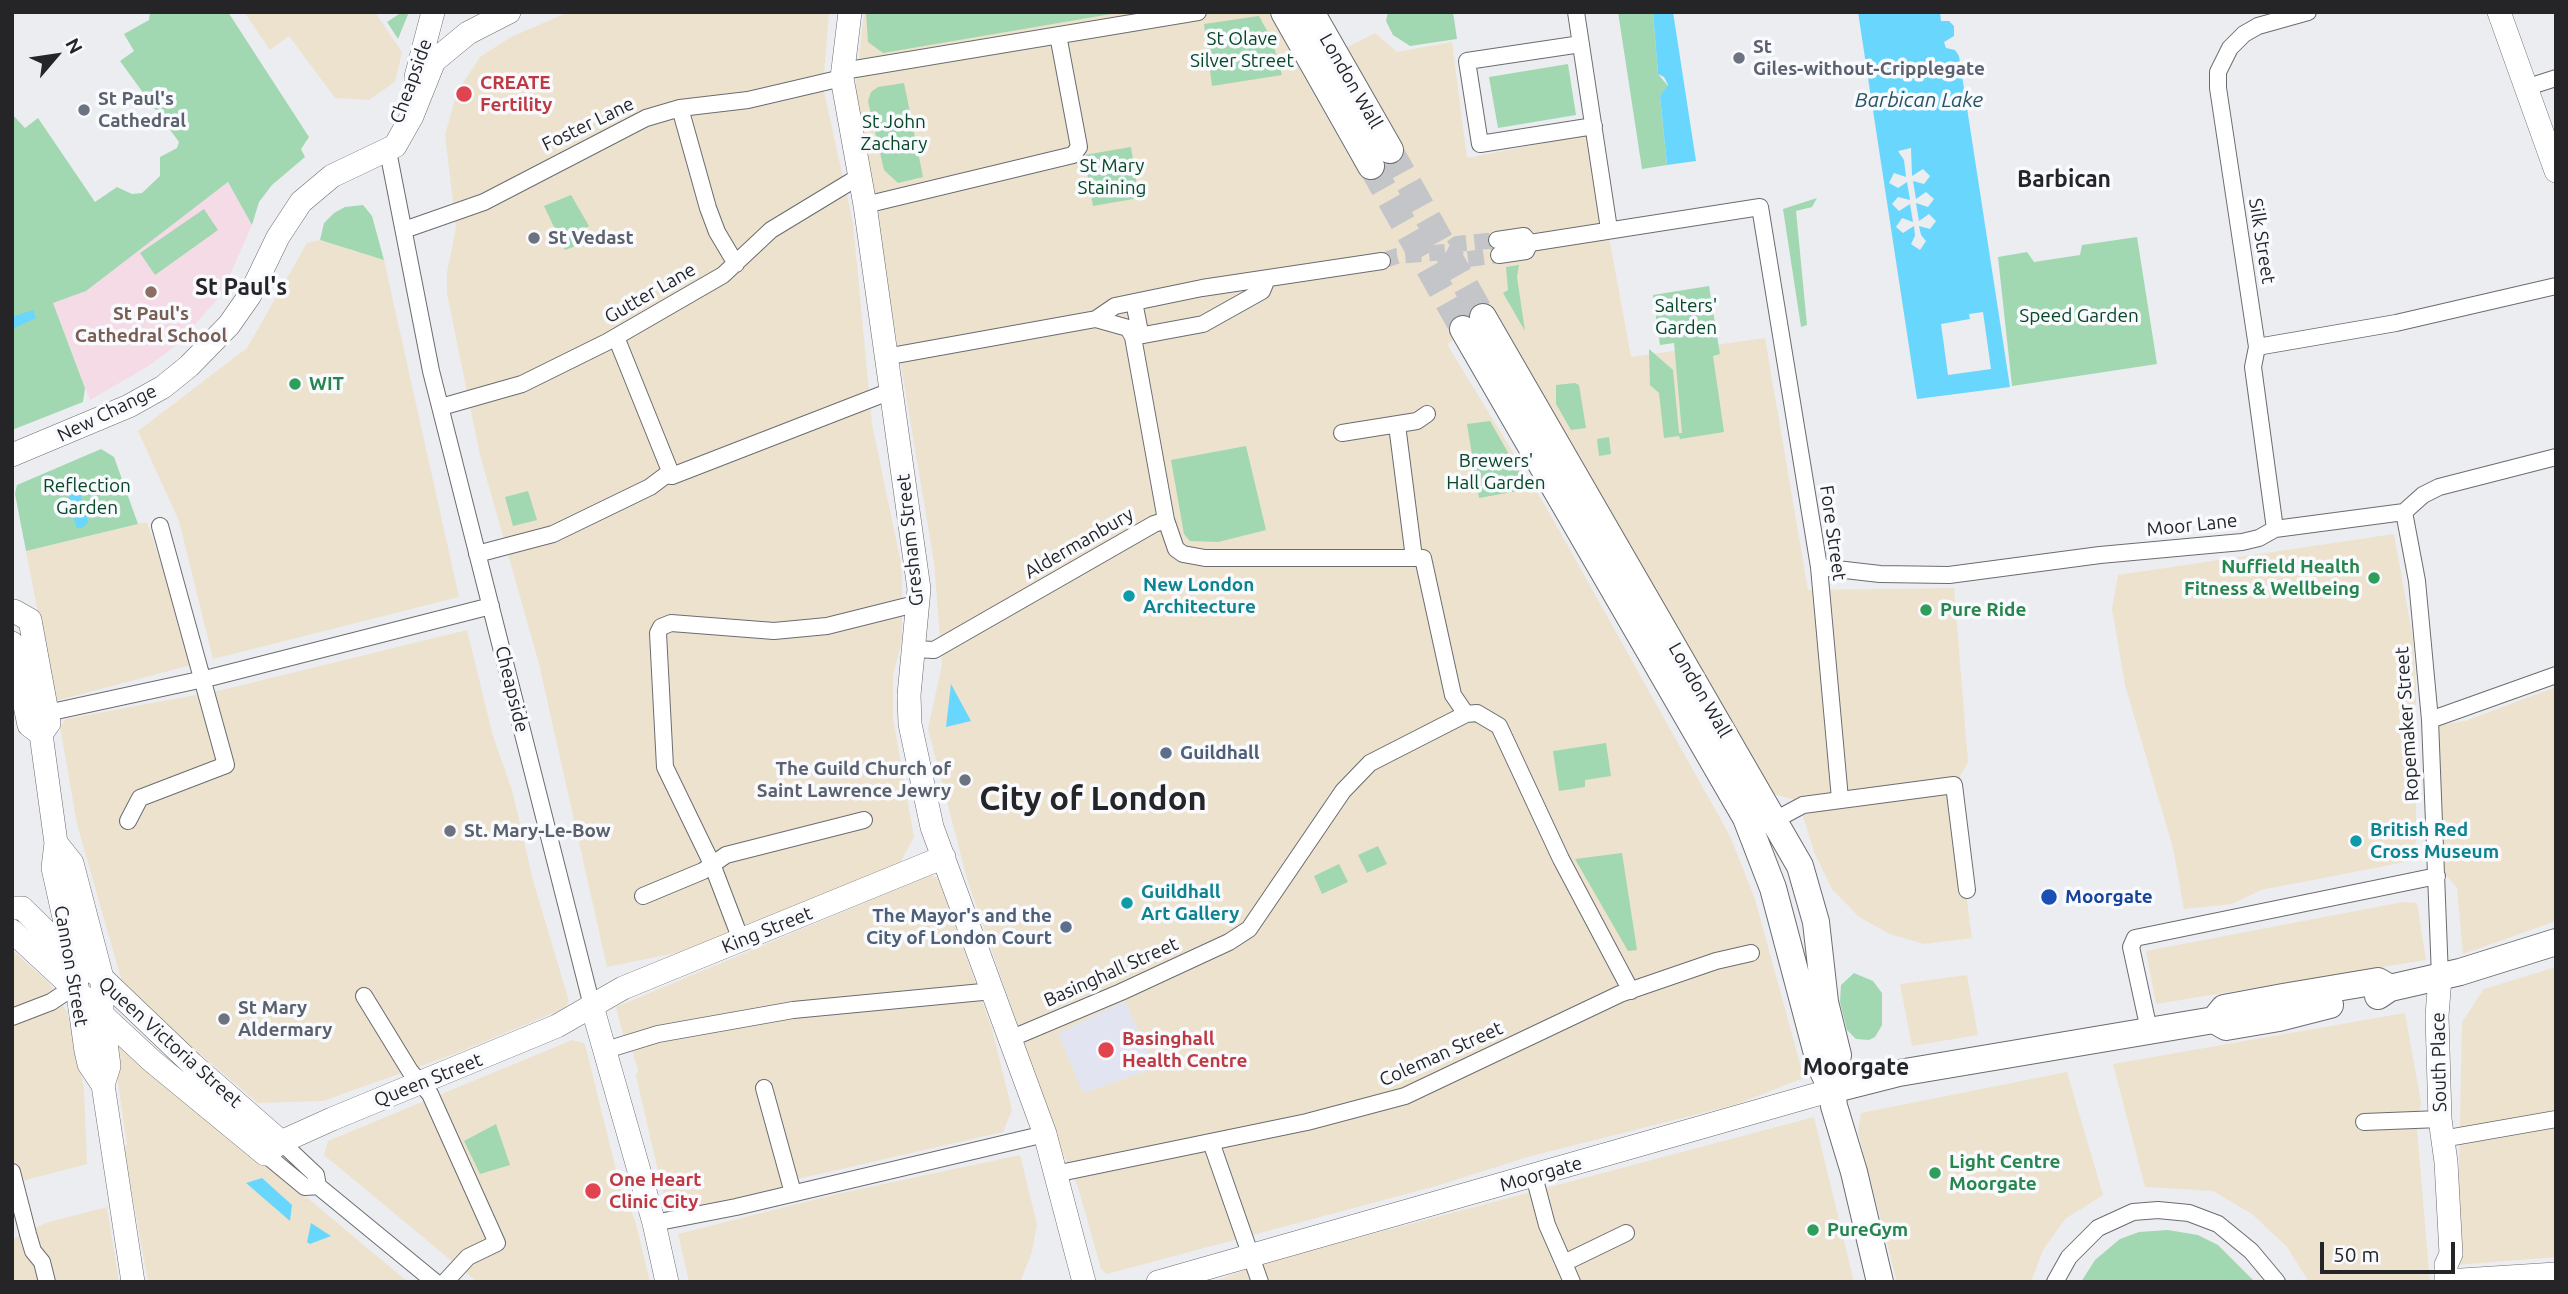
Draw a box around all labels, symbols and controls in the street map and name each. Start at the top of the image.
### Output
north arrow [21,21,91,91]
park label: St Olave Silver Street [1190,28,1294,72]
street label: London Wall [1315,29,1387,133]
text: N [61,34,87,57]
street label: Cheapside [385,36,437,126]
place label: St Giles-without-Cripplegate [1753,36,1985,80]
marker: St Giles-without-Cripplegate [1731,50,1747,66]
place label: CREATE Fertility [480,72,552,116]
marker: CREATE Fertility [454,84,474,104]
water label: Barbican Lake [1855,87,1983,113]
place label: St Paul's Cathedral [98,88,186,132]
street label: Foster Lane [538,92,638,156]
marker: St Paul's Cathedral [76,102,92,118]
park label: St John Zachary [861,111,927,155]
park label: St Mary Staining [1077,155,1147,199]
district label: Barbican [2017,165,2111,193]
street label: Silk Street [2244,196,2280,286]
place label: St Vedast [548,227,634,249]
marker: St Vedast [526,230,542,246]
street label: Gutter Lane [600,258,700,328]
district label: St Paul's [195,273,287,301]
marker: St Paul's Cathedral School [143,284,159,300]
park label: Salters' Garden [1655,295,1717,339]
place label: St Paul's Cathedral School [75,303,227,347]
park label: Speed Garden [2019,305,2139,327]
place label: WIT [309,373,344,395]
marker: WIT [287,376,303,392]
street label: New Change [54,379,160,447]
park label: Brewers' Hall Garden [1446,450,1546,494]
street label: Gresham Street [892,473,928,607]
park label: Reflection Garden [43,475,131,519]
street label: Fore Street [1815,484,1851,582]
street label: Aldermanbury [1021,503,1137,583]
street label: Moor Lane [2146,509,2238,541]
place label: Nuffield Health Fitness & Wellbeing [2184,556,2360,600]
marker: Nuffield Health Fitness & Wellbeing [2366,570,2382,586]
place label: New London Architecture [1143,574,1256,618]
marker: New London Architecture [1121,588,1137,604]
place label: Pure Ride [1940,599,2026,621]
marker: Pure Ride [1918,602,1934,618]
street label: London Wall [1664,638,1736,742]
street label: Cheapside [490,643,534,735]
street label: Ropemaker Street [2390,646,2424,802]
place label: Guildhall [1180,742,1260,764]
marker: Guildhall [1158,745,1174,761]
place label: The Guild Church of Saint Lawrence Jewry [757,758,951,802]
marker: The Guild Church of Saint Lawrence Jewry [957,772,973,788]
district label: City of London [979,779,1207,819]
place label: British Red Cross Museum [2370,819,2499,863]
place label: St. Mary-Le-Bow [464,820,611,842]
marker: St. Mary-Le-Bow [442,823,458,839]
marker: British Red Cross Museum [2348,833,2364,849]
place label: Guildhall Art Gallery [1141,881,1239,925]
place label: Moorgate [2065,886,2153,908]
marker: Moorgate [2039,887,2059,907]
marker: Guildhall Art Gallery [1119,895,1135,911]
street label: King Street [718,901,816,959]
street label: Cannon Street [49,904,93,1028]
place label: The Mayor's and the City of London Court [866,905,1052,949]
marker: The Mayor's and the City of London Court [1058,919,1074,935]
street label: Basinghall Street [1040,932,1182,1012]
street label: Queen Victoria Street [93,971,247,1113]
place label: St Mary Aldermary [238,997,332,1041]
marker: St Mary Aldermary [216,1011,232,1027]
street label: South Place [2427,1012,2451,1112]
street label: Coleman Street [1376,1017,1506,1091]
place label: Basinghall Health Centre [1122,1028,1247,1072]
marker: Basinghall Health Centre [1096,1040,1116,1060]
street label: Queen Street [371,1048,485,1112]
district label: Moorgate [1803,1053,1909,1081]
street label: Moorgate [1497,1151,1585,1197]
place label: Light Centre Moorgate [1949,1151,2061,1195]
marker: Light Centre Moorgate [1927,1165,1943,1181]
place label: One Heart Clinic City [609,1169,702,1213]
marker: One Heart Clinic City [583,1181,603,1201]
place label: PureGym [1827,1219,1908,1241]
marker: PureGym [1805,1222,1821,1238]
scale bar [2323,1228,2458,1272]
text: 50 m [2333,1242,2380,1266]

